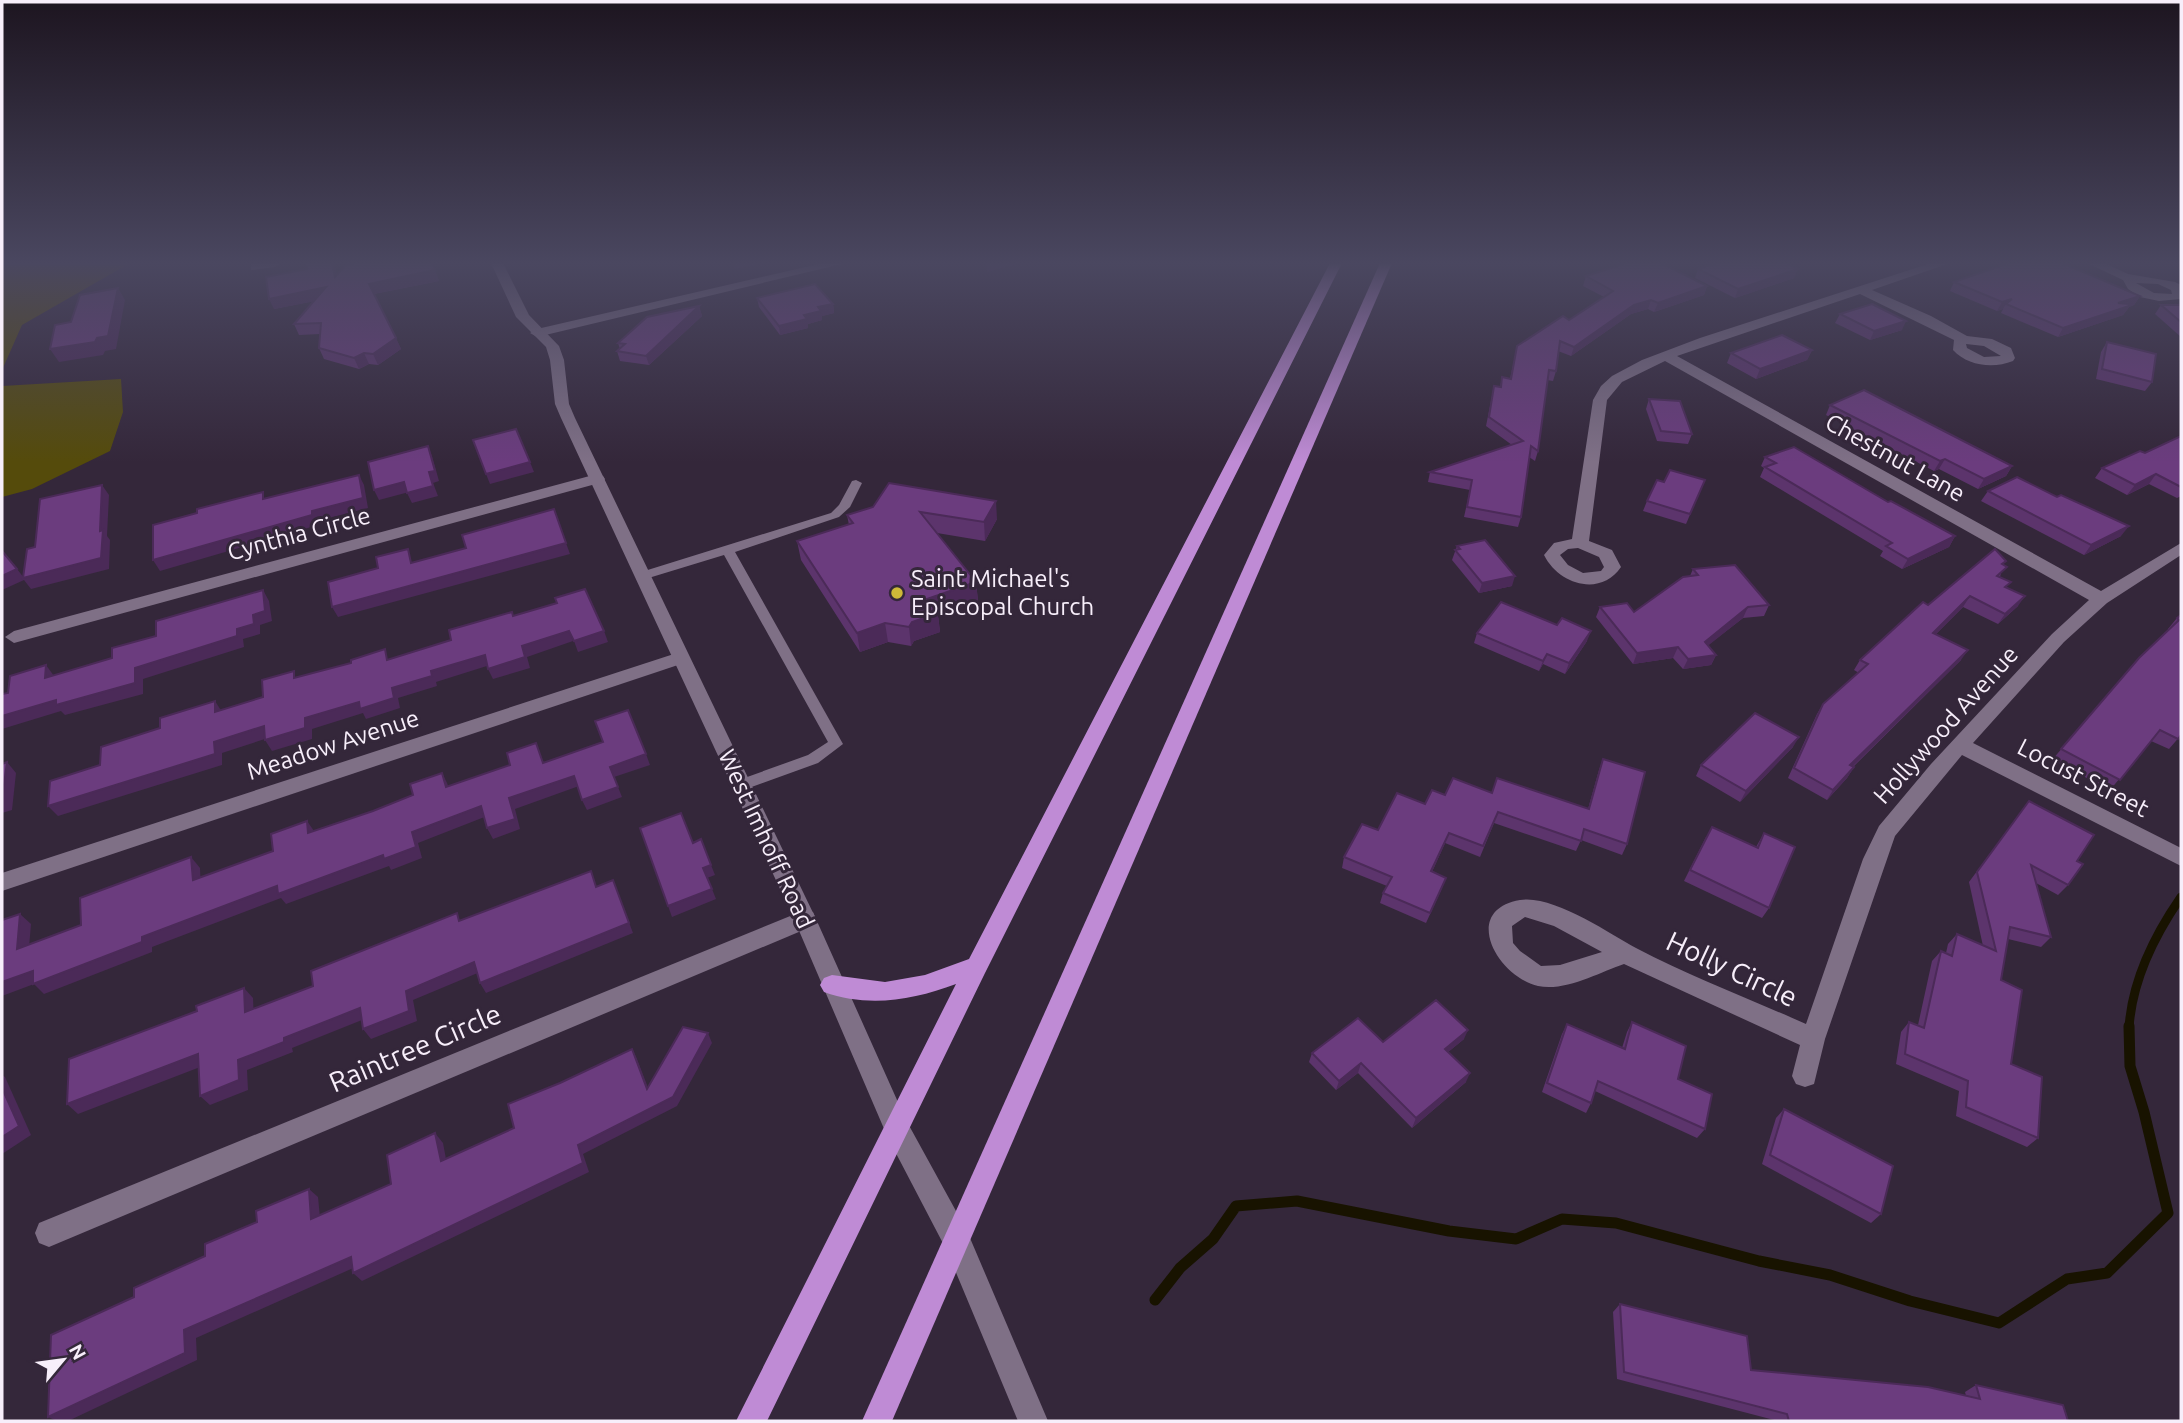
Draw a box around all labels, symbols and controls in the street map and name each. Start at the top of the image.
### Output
street label: Chestnut Lane [1821,408,1970,507]
street label: Cynthia Circle [224,501,373,566]
place label: Saint Michael's Episcopal Church [911,565,1094,620]
marker: Saint Michael's Episcopal Church [889,585,905,601]
street label: Hollywood Avenue [1868,640,2023,809]
street label: Meadow Avenue [243,704,422,785]
street label: Locust Street [2013,733,2154,822]
street label: West Imhoff Road [713,745,820,932]
street label: Holly Circle [1662,925,1803,1012]
street label: Raintree Circle [324,997,505,1098]
north arrow [28,1325,98,1395]
text: N [65,1340,91,1363]

